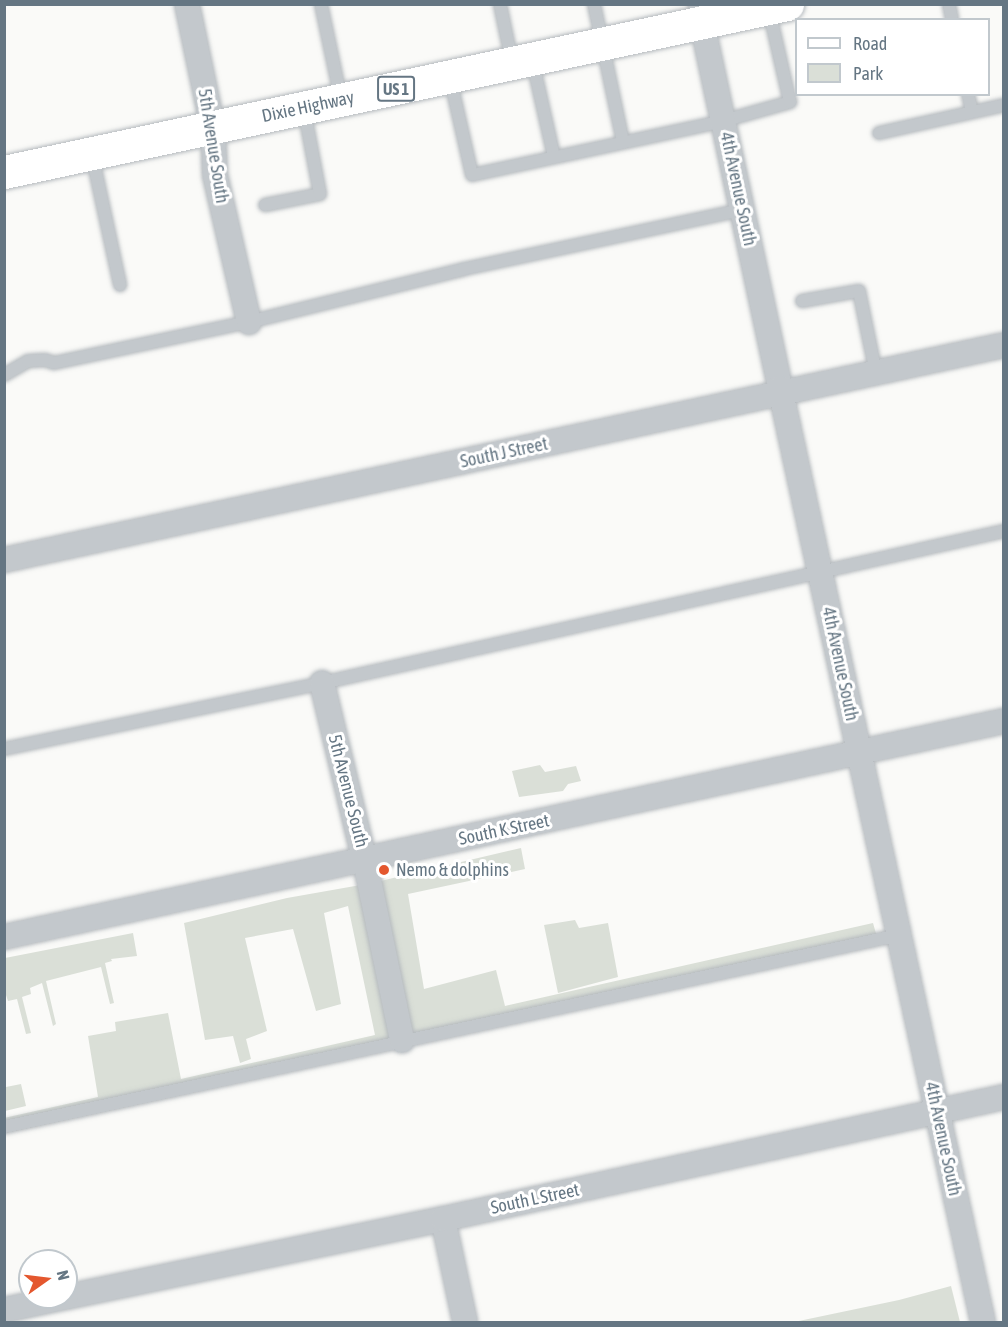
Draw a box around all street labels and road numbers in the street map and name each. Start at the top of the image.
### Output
road number: US 1 [376,76,416,102]
street label: 5th Avenue South [193,87,233,205]
street label: Dixie Highway [260,87,356,127]
street label: 4th Avenue South [715,130,761,248]
street label: South J Street [458,433,550,473]
street label: 4th Avenue South [817,605,863,723]
street label: 5th Avenue South [324,732,372,850]
street label: South K Street [457,810,551,850]
street label: 4th Avenue South [920,1080,966,1198]
street label: South L Street [489,1179,581,1219]

